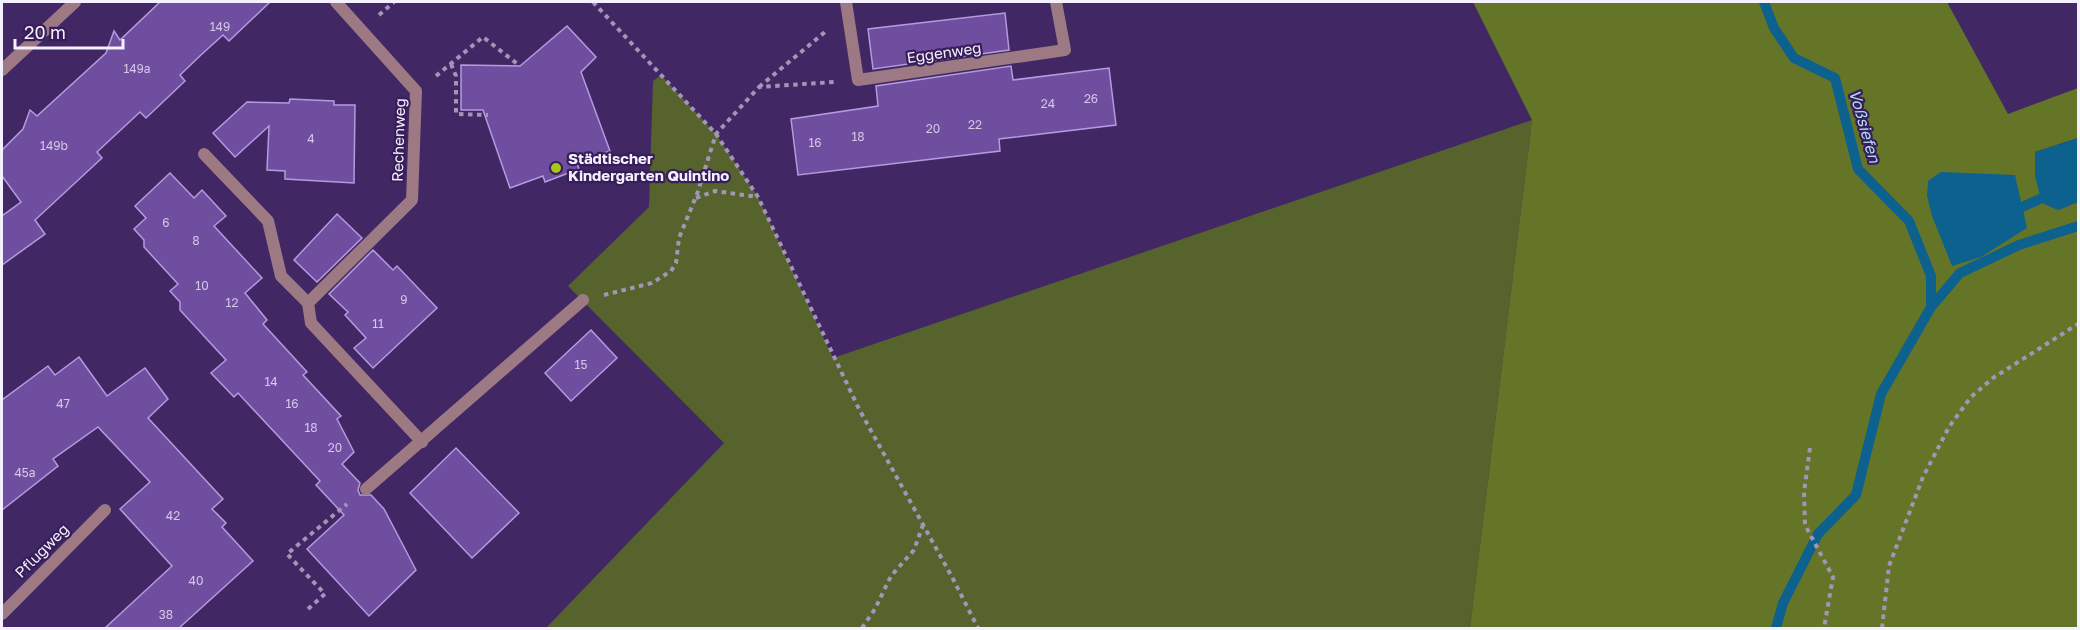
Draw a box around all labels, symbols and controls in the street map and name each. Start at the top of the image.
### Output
scale bar [15,12,123,50]
house number: 149 [210,19,230,34]
text: 20 m [24,21,66,43]
street label: Eggenweg [905,38,982,66]
house number: 149a [123,61,151,76]
water label: Voßsiefen [1845,87,1885,166]
house number: 26 [1084,91,1098,106]
house number: 24 [1041,96,1055,111]
street label: Rechenweg [388,98,408,182]
house number: 22 [968,117,982,132]
house number: 20 [926,121,940,136]
house number: 18 [851,129,865,144]
house number: 4 [307,131,315,146]
house number: 16 [808,135,822,150]
house number: 149b [40,138,68,153]
place label: Städtischer Kindergarten Quintino [568,149,729,184]
marker: Städtischer Kindergarten Quintino [549,161,563,175]
house number: 6 [162,215,170,230]
house number: 8 [192,233,200,248]
house number: 10 [195,278,209,293]
house number: 9 [400,292,408,307]
house number: 12 [226,295,238,310]
house number: 11 [372,316,384,331]
house number: 15 [575,357,587,372]
house number: 14 [264,374,278,389]
house number: 47 [56,396,70,411]
house number: 16 [285,396,299,411]
house number: 18 [304,420,318,435]
house number: 20 [328,440,342,455]
house number: 45a [14,465,36,480]
house number: 42 [166,508,180,523]
street label: Pflugweg [11,520,72,581]
house number: 40 [189,573,203,588]
house number: 38 [159,607,173,622]

